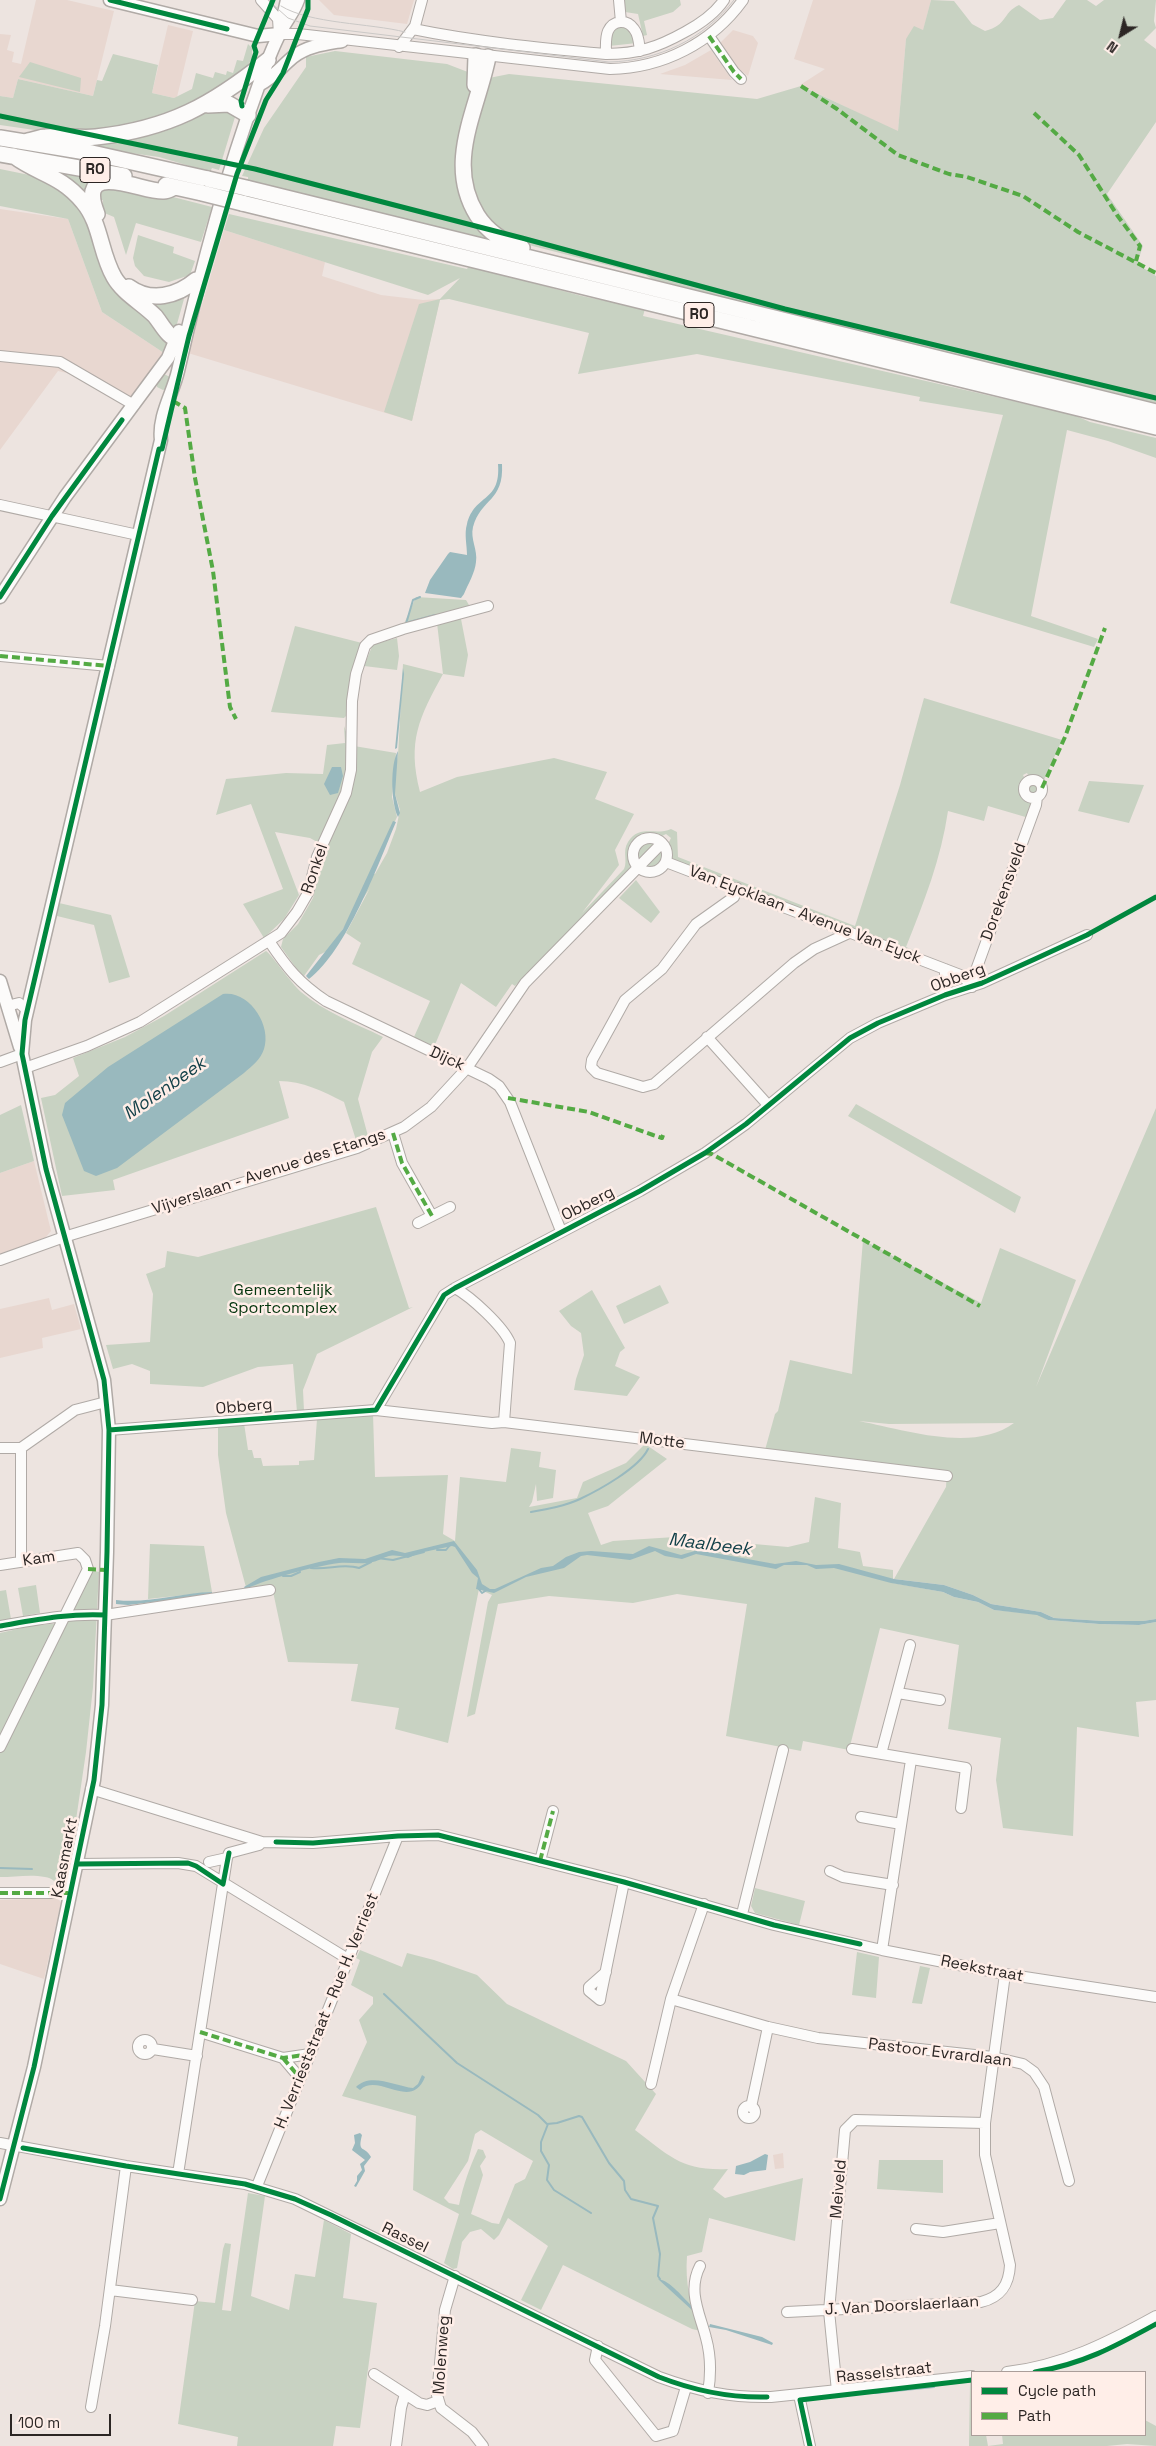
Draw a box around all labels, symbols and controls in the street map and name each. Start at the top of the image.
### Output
north arrow [1096,10,1146,60]
text: N [1103,37,1121,57]
road number: R0 [80,158,110,182]
road number: R0 [684,302,714,328]
street label: Dorekensveld [977,840,1031,944]
street label: Ronkel [298,842,332,896]
street label: Van Eycklaan - Avenue Van Eyck [686,862,924,968]
street label: Obberg [928,959,988,997]
street label: Dijck [426,1043,468,1075]
water label: Molenbeek [120,1053,210,1125]
street label: Vijverslaan - Avenue des Etangs [150,1125,388,1219]
street label: Obberg [558,1183,618,1225]
park label: Gemeentelijk Sportcomplex [229,1281,337,1319]
street label: Obberg [215,1395,273,1419]
street label: Motte [638,1429,686,1453]
water label: Maalbeek [667,1529,753,1561]
street label: Kam [21,1547,57,1571]
street label: Kaasmarkt [48,1816,82,1900]
street label: H. Verrieststraat - Rue H. Verriest [271,1890,383,2132]
street label: Reekstraat [939,1952,1025,1986]
street label: Pastoor Evrardlaan [867,2035,1013,2071]
street label: Meiveld [827,2159,851,2219]
street label: Rassel [379,2219,431,2257]
street label: J. Van Doorslaerlaan [824,2292,980,2320]
street label: Molenweg [430,2315,454,2395]
street label: Rasselstraat [835,2358,933,2388]
legend [971,2371,1146,2436]
text: Cycle path [1018,2381,1096,2400]
scale bar [12,2404,114,2436]
text: Path [1018,2406,1051,2425]
text: 100 m [18,2413,60,2432]

